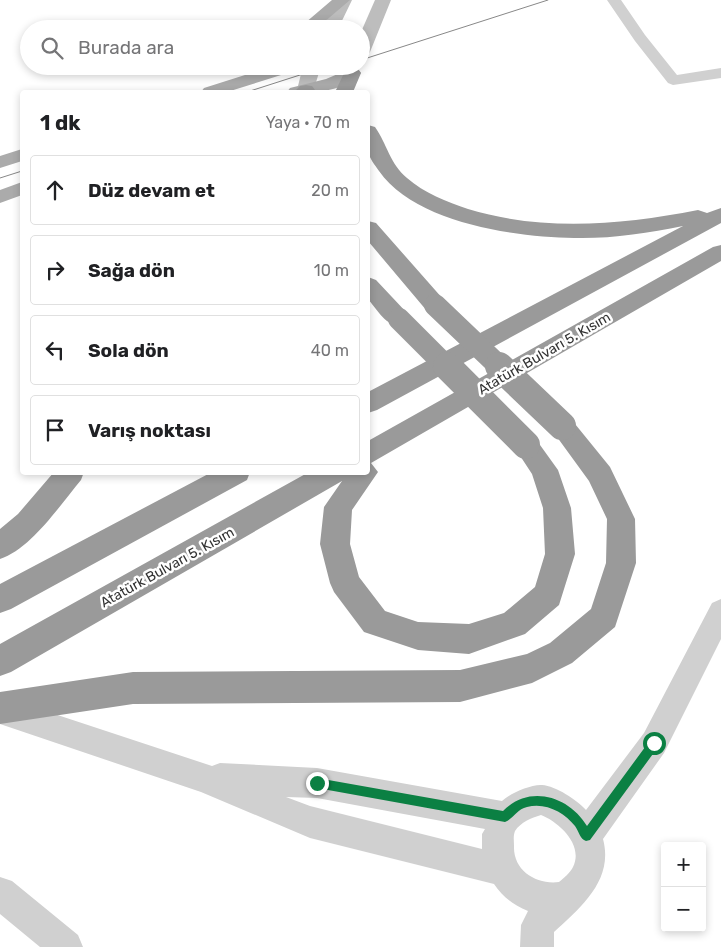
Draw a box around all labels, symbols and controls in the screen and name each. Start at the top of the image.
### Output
search box [20,20,370,75]
icon: search [38,34,66,62]
text: Burada ara [78,36,174,59]
text: 1 dk [40,110,80,135]
text: Yaya · 70 m [266,113,350,132]
icon: ahead [41,176,69,204]
text: Düz devam et [88,179,215,202]
text: 20 m [311,181,349,200]
icon: right [41,256,69,284]
text: Sağa dön [88,259,175,282]
text: 10 m [314,261,349,280]
street label: Atatürk Bulvarı 5. Kısım [475,308,614,398]
icon: left [41,336,69,364]
text: Sola dön [88,339,169,362]
text: 40 m [311,341,349,360]
icon: arrive [41,416,69,444]
text: Varış noktası [88,419,211,442]
street label: Atatürk Bulvarı 5. Kısım [97,524,237,611]
route start [643,732,666,755]
route end [306,772,329,795]
map controls [661,842,706,932]
button: + [661,842,706,887]
button: − [661,887,706,932]

